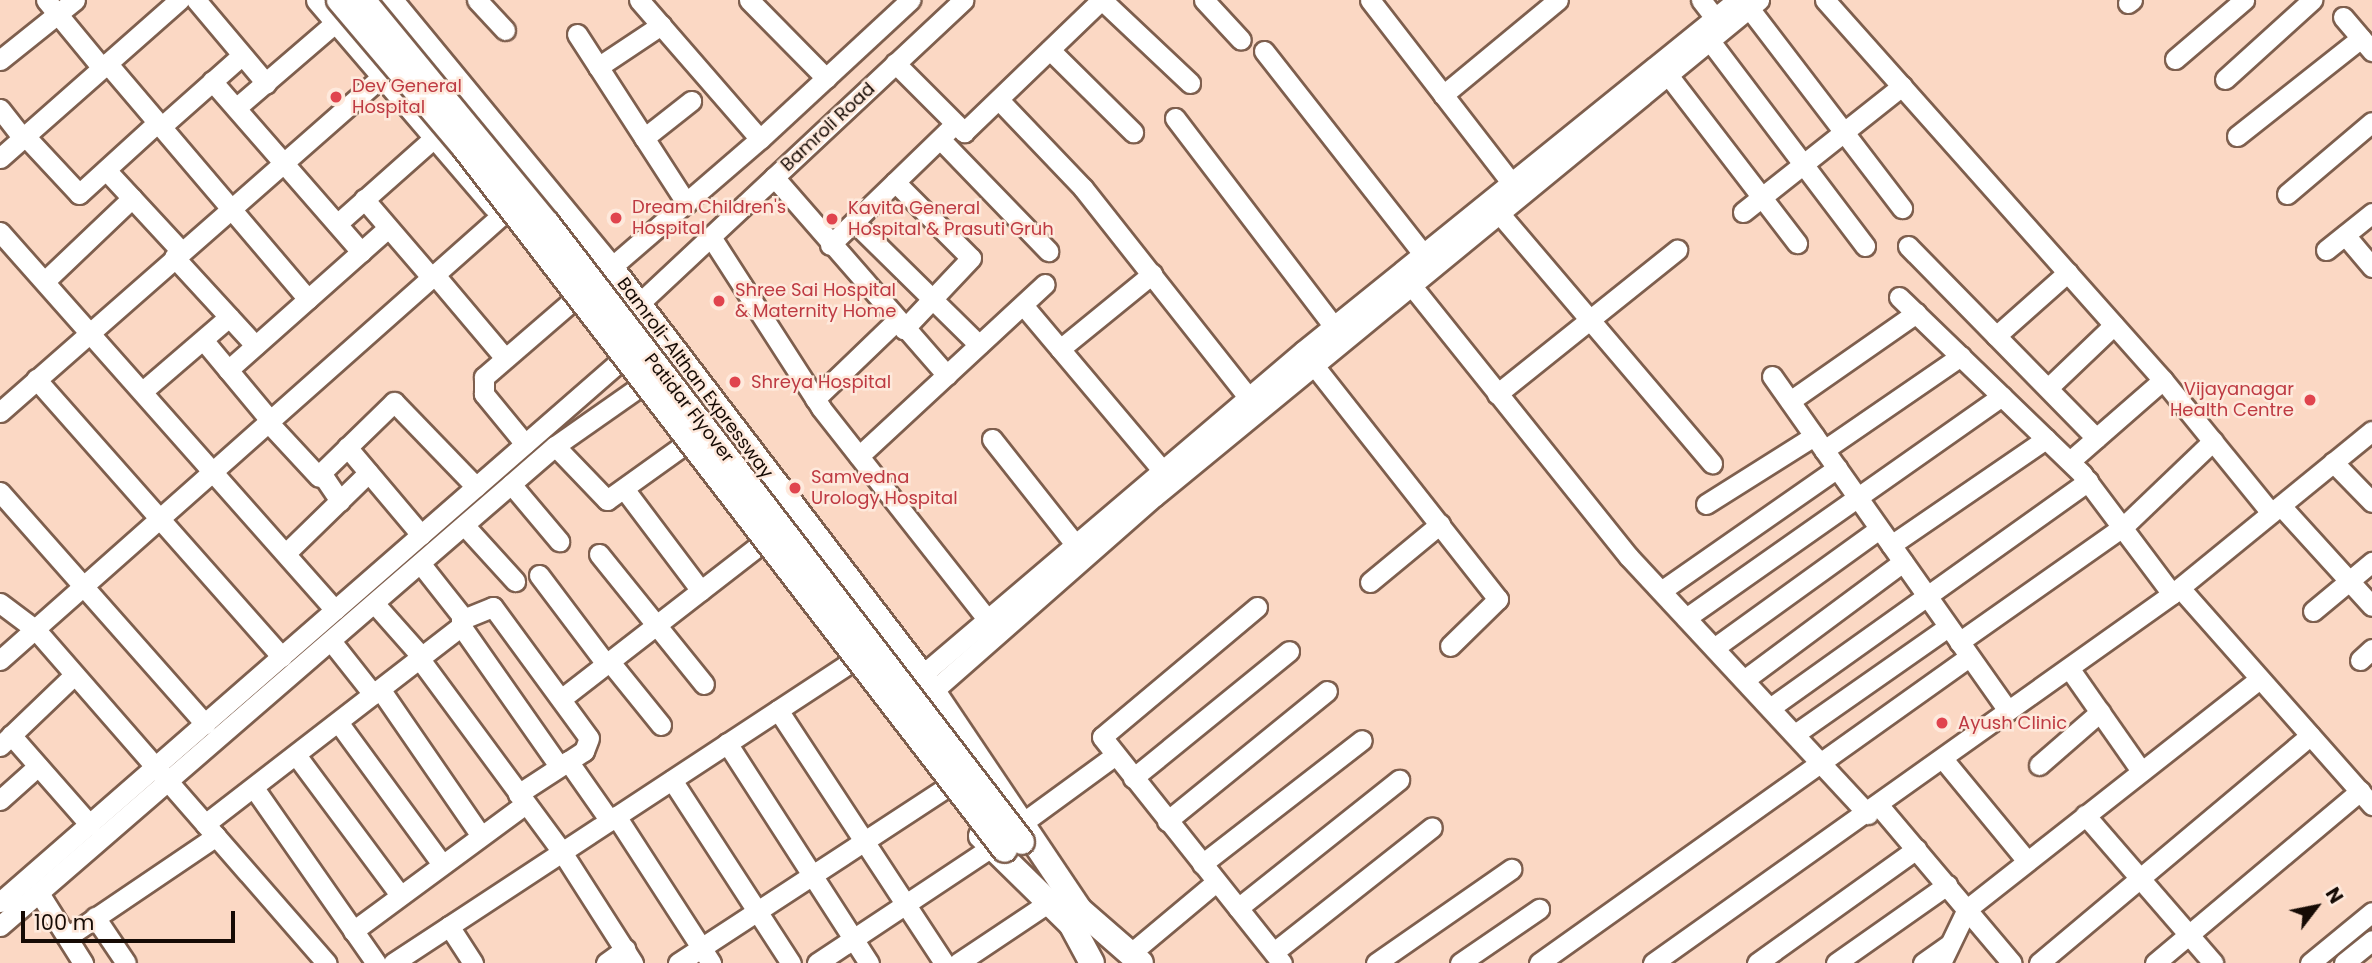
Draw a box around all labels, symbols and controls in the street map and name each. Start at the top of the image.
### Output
place label: Dev General Hospital [352,76,462,119]
street label: Bamroli Road [777,78,879,176]
marker: Dev General Hospital [326,87,346,107]
place label: Dream Children's Hospital [632,197,786,240]
place label: Kavita General Hospital & Prasuti Gruh [848,198,1054,241]
marker: Dream Children's Hospital [606,208,626,228]
marker: Kavita General Hospital & Prasuti Gruh [822,209,842,229]
street label: Bamroli-Althan Expressway [612,273,778,483]
place label: Shree Sai Hospital & Maternity Home [735,280,896,322]
marker: Shree Sai Hospital & Maternity Home [709,291,729,311]
street label: Patidar Flyover [640,349,738,467]
place label: Shreya Hospital [751,371,891,393]
marker: Shreya Hospital [725,372,745,392]
place label: Vijayanagar Health Centre [2170,379,2294,422]
marker: Vijayanagar Health Centre [2300,390,2320,410]
place label: Samvedna Urology Hospital [811,467,958,510]
marker: Samvedna Urology Hospital [785,478,805,498]
place label: Ayush Clinic [1958,712,2067,734]
marker: Ayush Clinic [1932,713,1952,733]
north arrow [2281,872,2351,942]
text: N [2319,882,2349,909]
scale bar [24,897,238,941]
text: 100 m [34,908,94,937]

